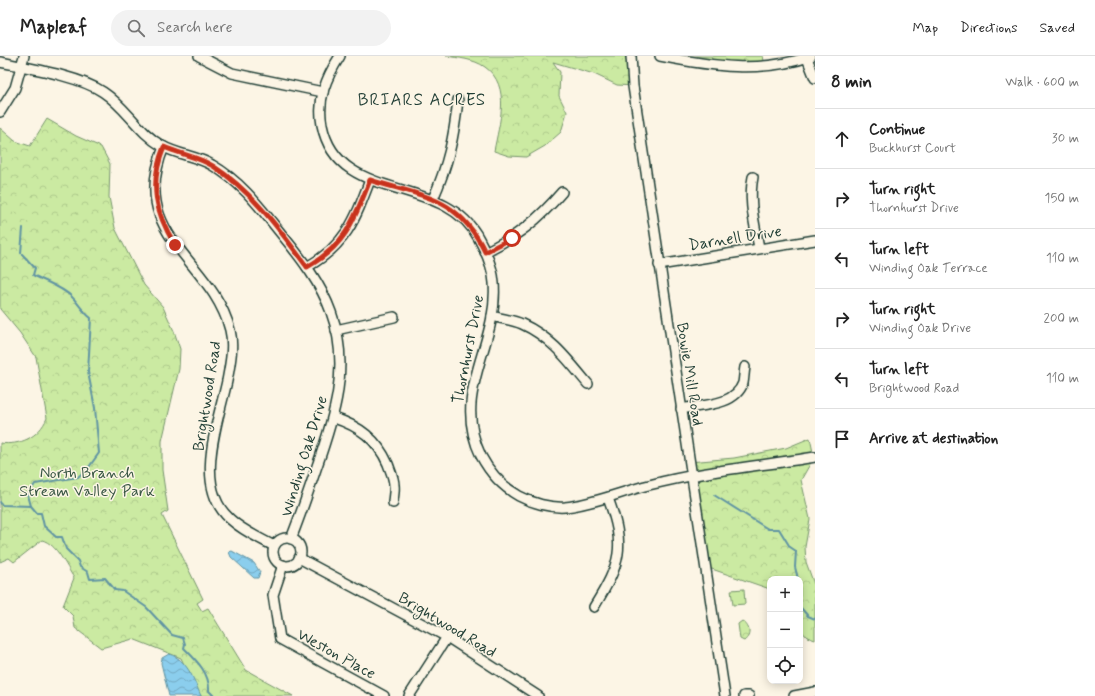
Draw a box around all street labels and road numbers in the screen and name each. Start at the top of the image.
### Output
street label: Darnell Drive [687,221,783,256]
street label: Thornhurst Drive [448,293,489,406]
street label: Bowie Mill Road [671,321,708,427]
street label: Brightwood Road [188,340,228,453]
street label: Winding Oak Drive [276,393,334,520]
street label: Brightwood Road [394,588,500,664]
street label: Weston Place [293,624,379,685]

